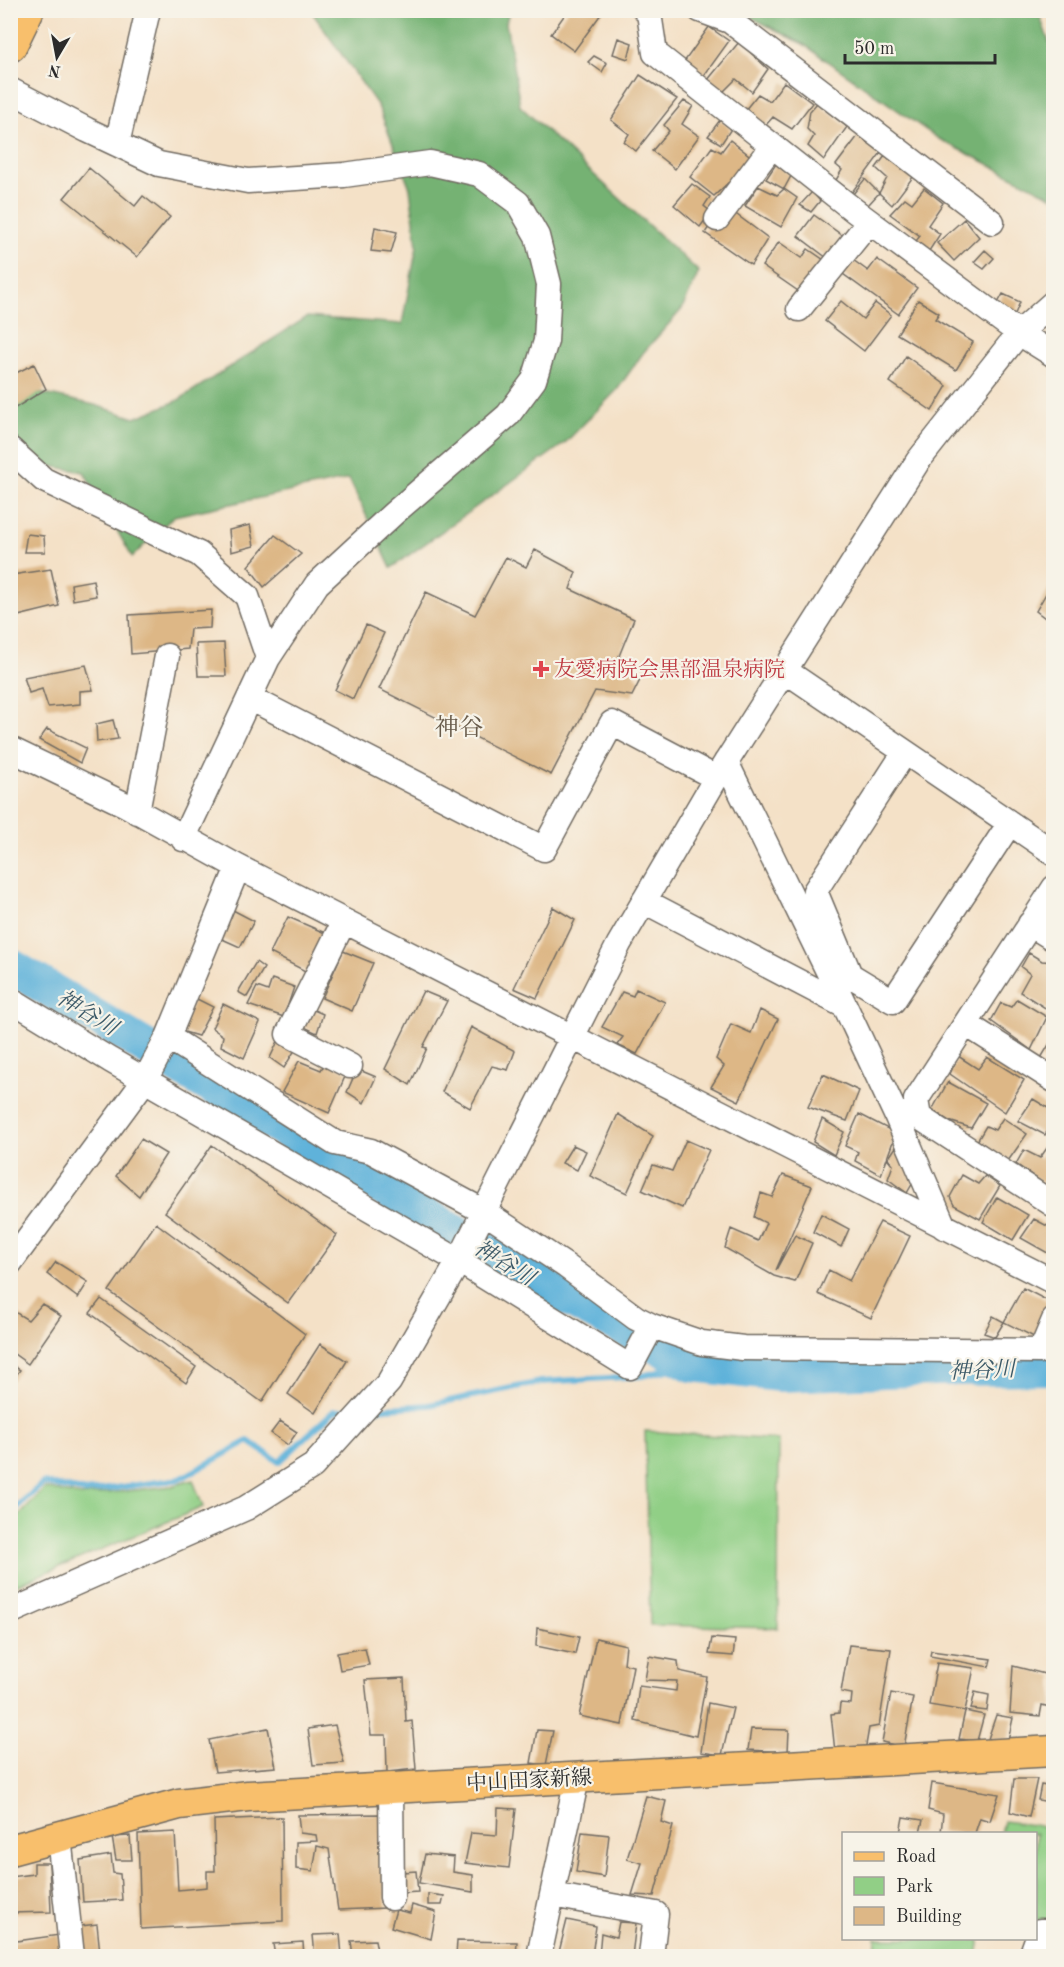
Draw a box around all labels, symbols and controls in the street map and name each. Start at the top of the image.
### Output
north arrow [27,27,87,87]
scale bar [845,27,995,65]
text: 50 m [854,40,894,58]
text: N [47,61,62,79]
place label: 友愛病院会黒部温泉病院 [554,657,785,681]
marker: 友愛病院会黒部温泉病院 [532,660,550,678]
district label: 神谷 [435,714,483,741]
water label: 神谷川 [53,986,124,1041]
water label: 神谷川 [470,1236,541,1291]
water label: 神谷川 [949,1357,1017,1383]
street label: 中山田家新線 [466,1766,593,1795]
legend [842,1832,1037,1940]
text: Road [896,1848,936,1866]
text: Park [896,1878,933,1896]
text: Building [896,1908,962,1926]

